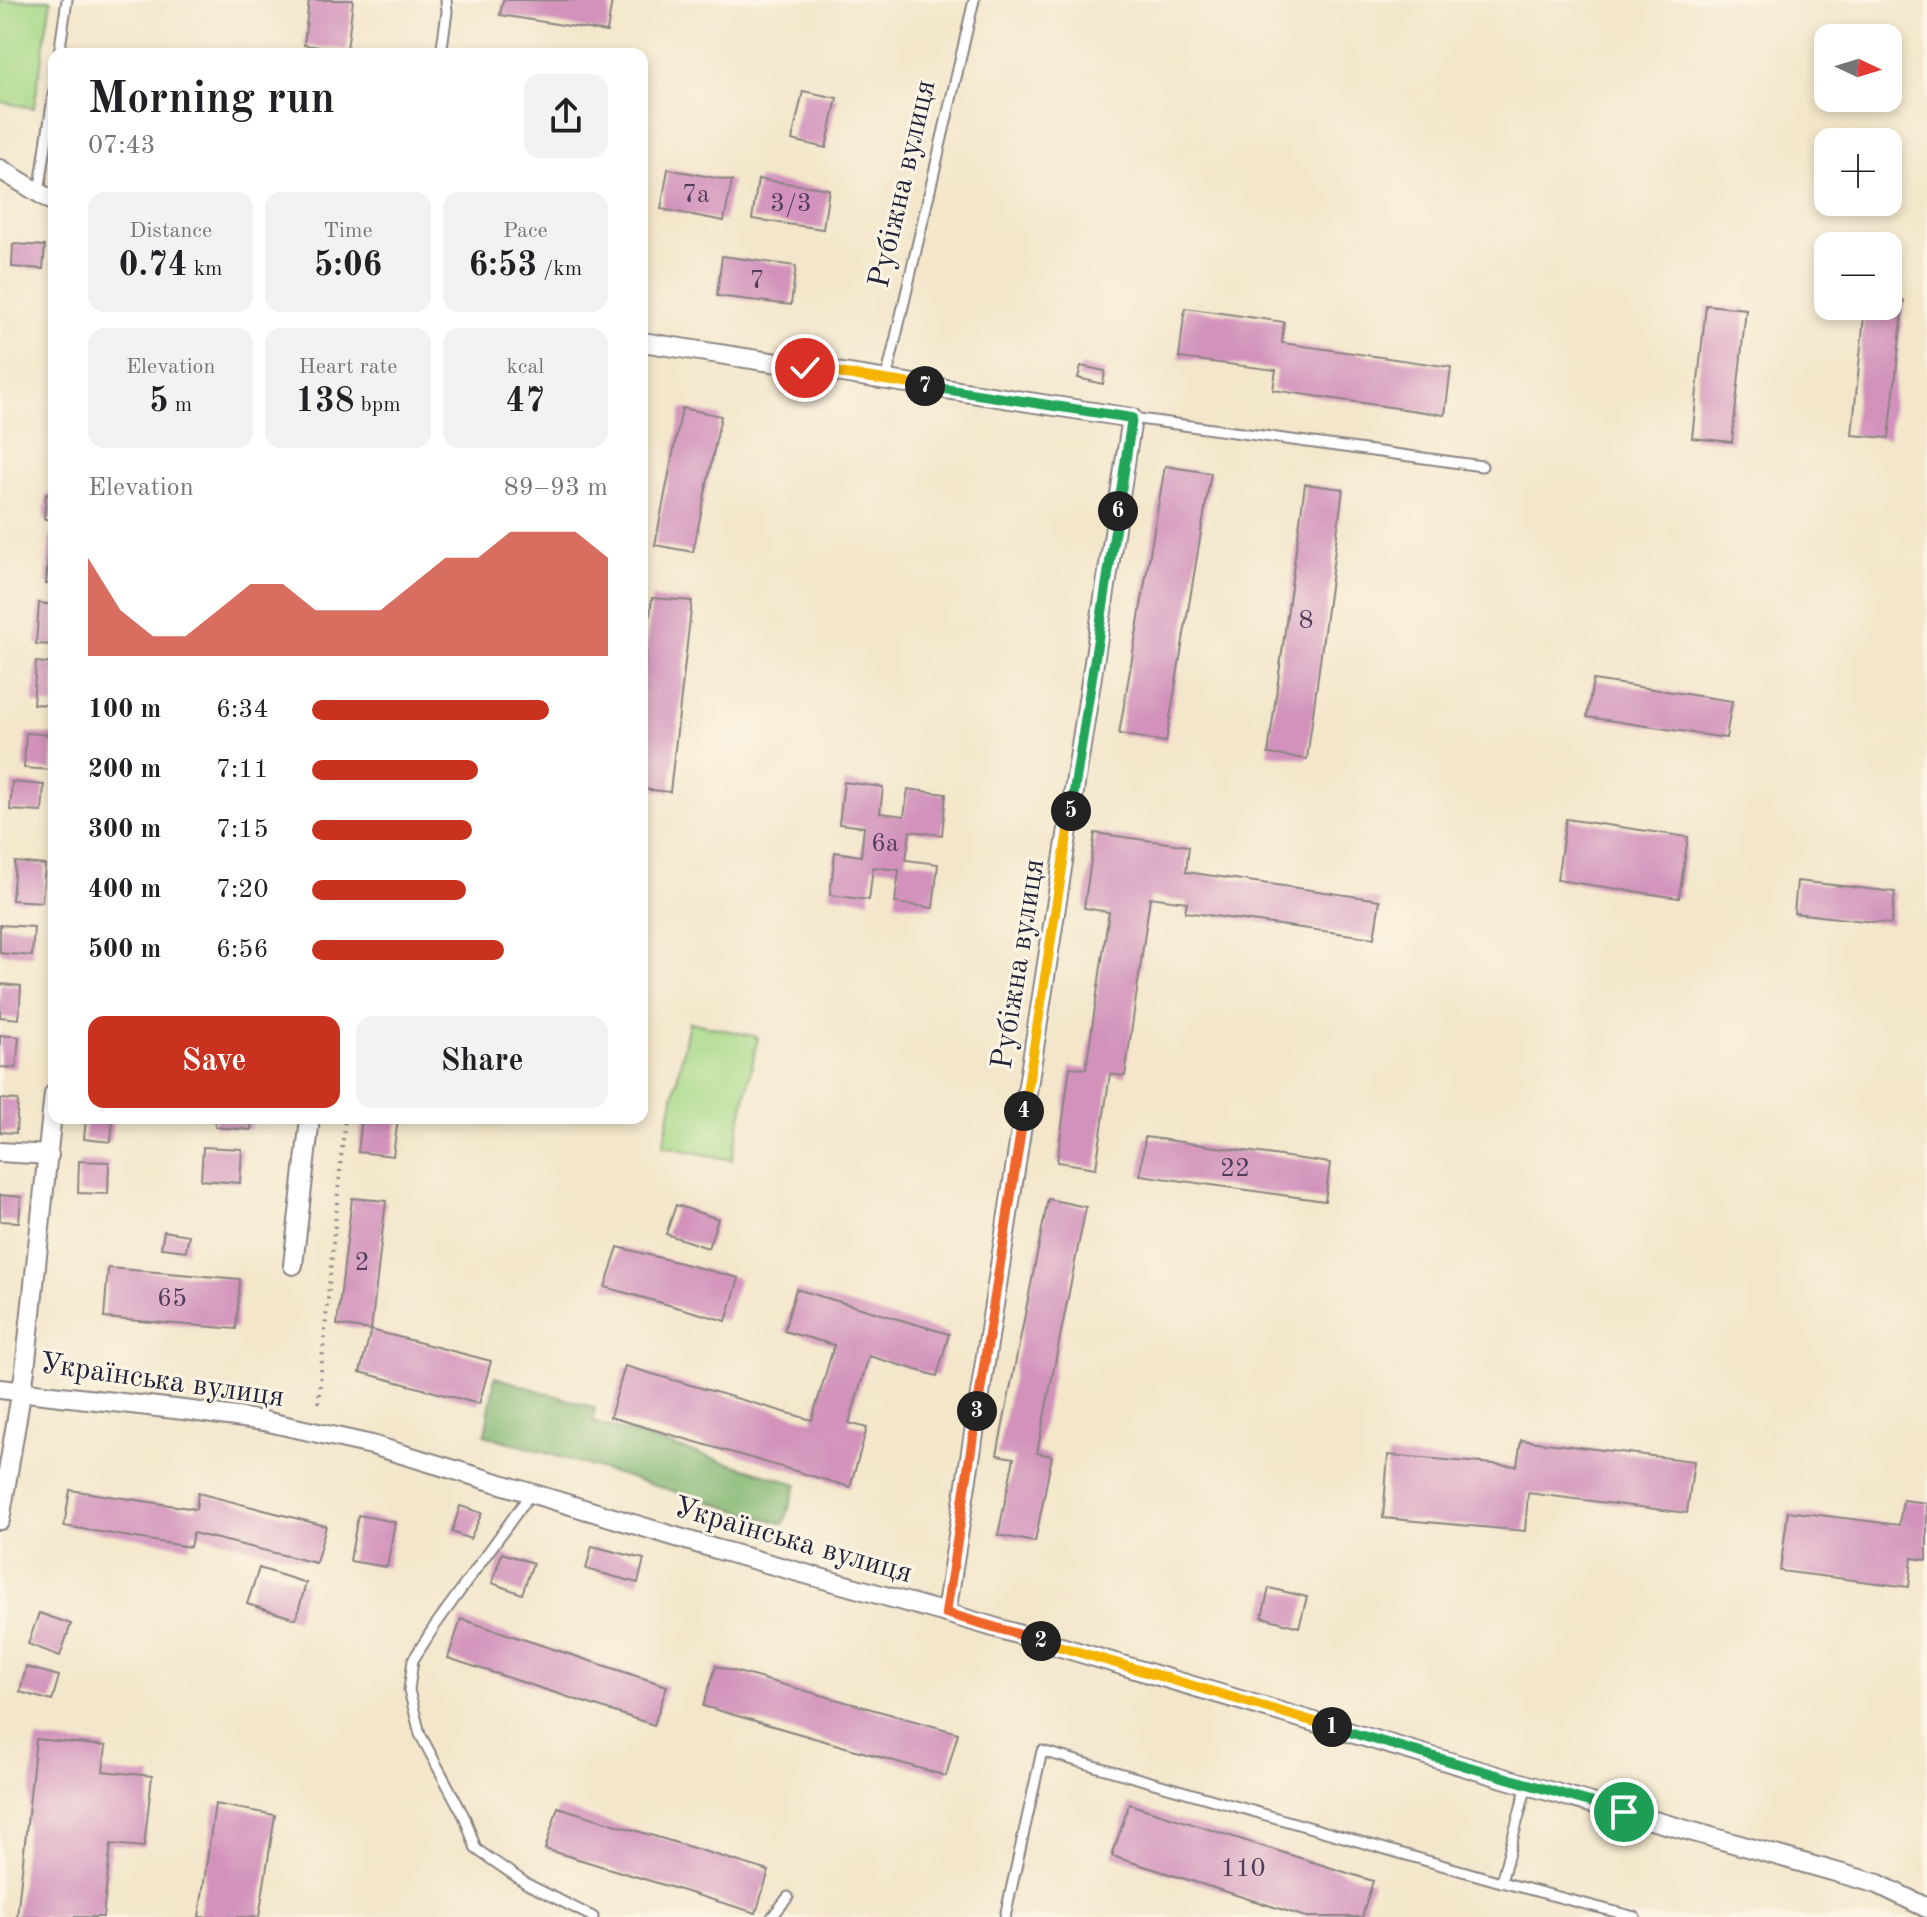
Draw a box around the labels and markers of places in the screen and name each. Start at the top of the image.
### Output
pin [771,334,839,402]
pin: 7 [905,366,945,406]
pin: 6 [1098,491,1138,531]
pin: 5 [1051,791,1091,831]
pin: 4 [1004,1091,1044,1131]
pin: 3 [957,1391,997,1431]
pin: 2 [1021,1621,1061,1661]
pin: 1 [1312,1707,1352,1747]
pin [1590,1778,1658,1846]

